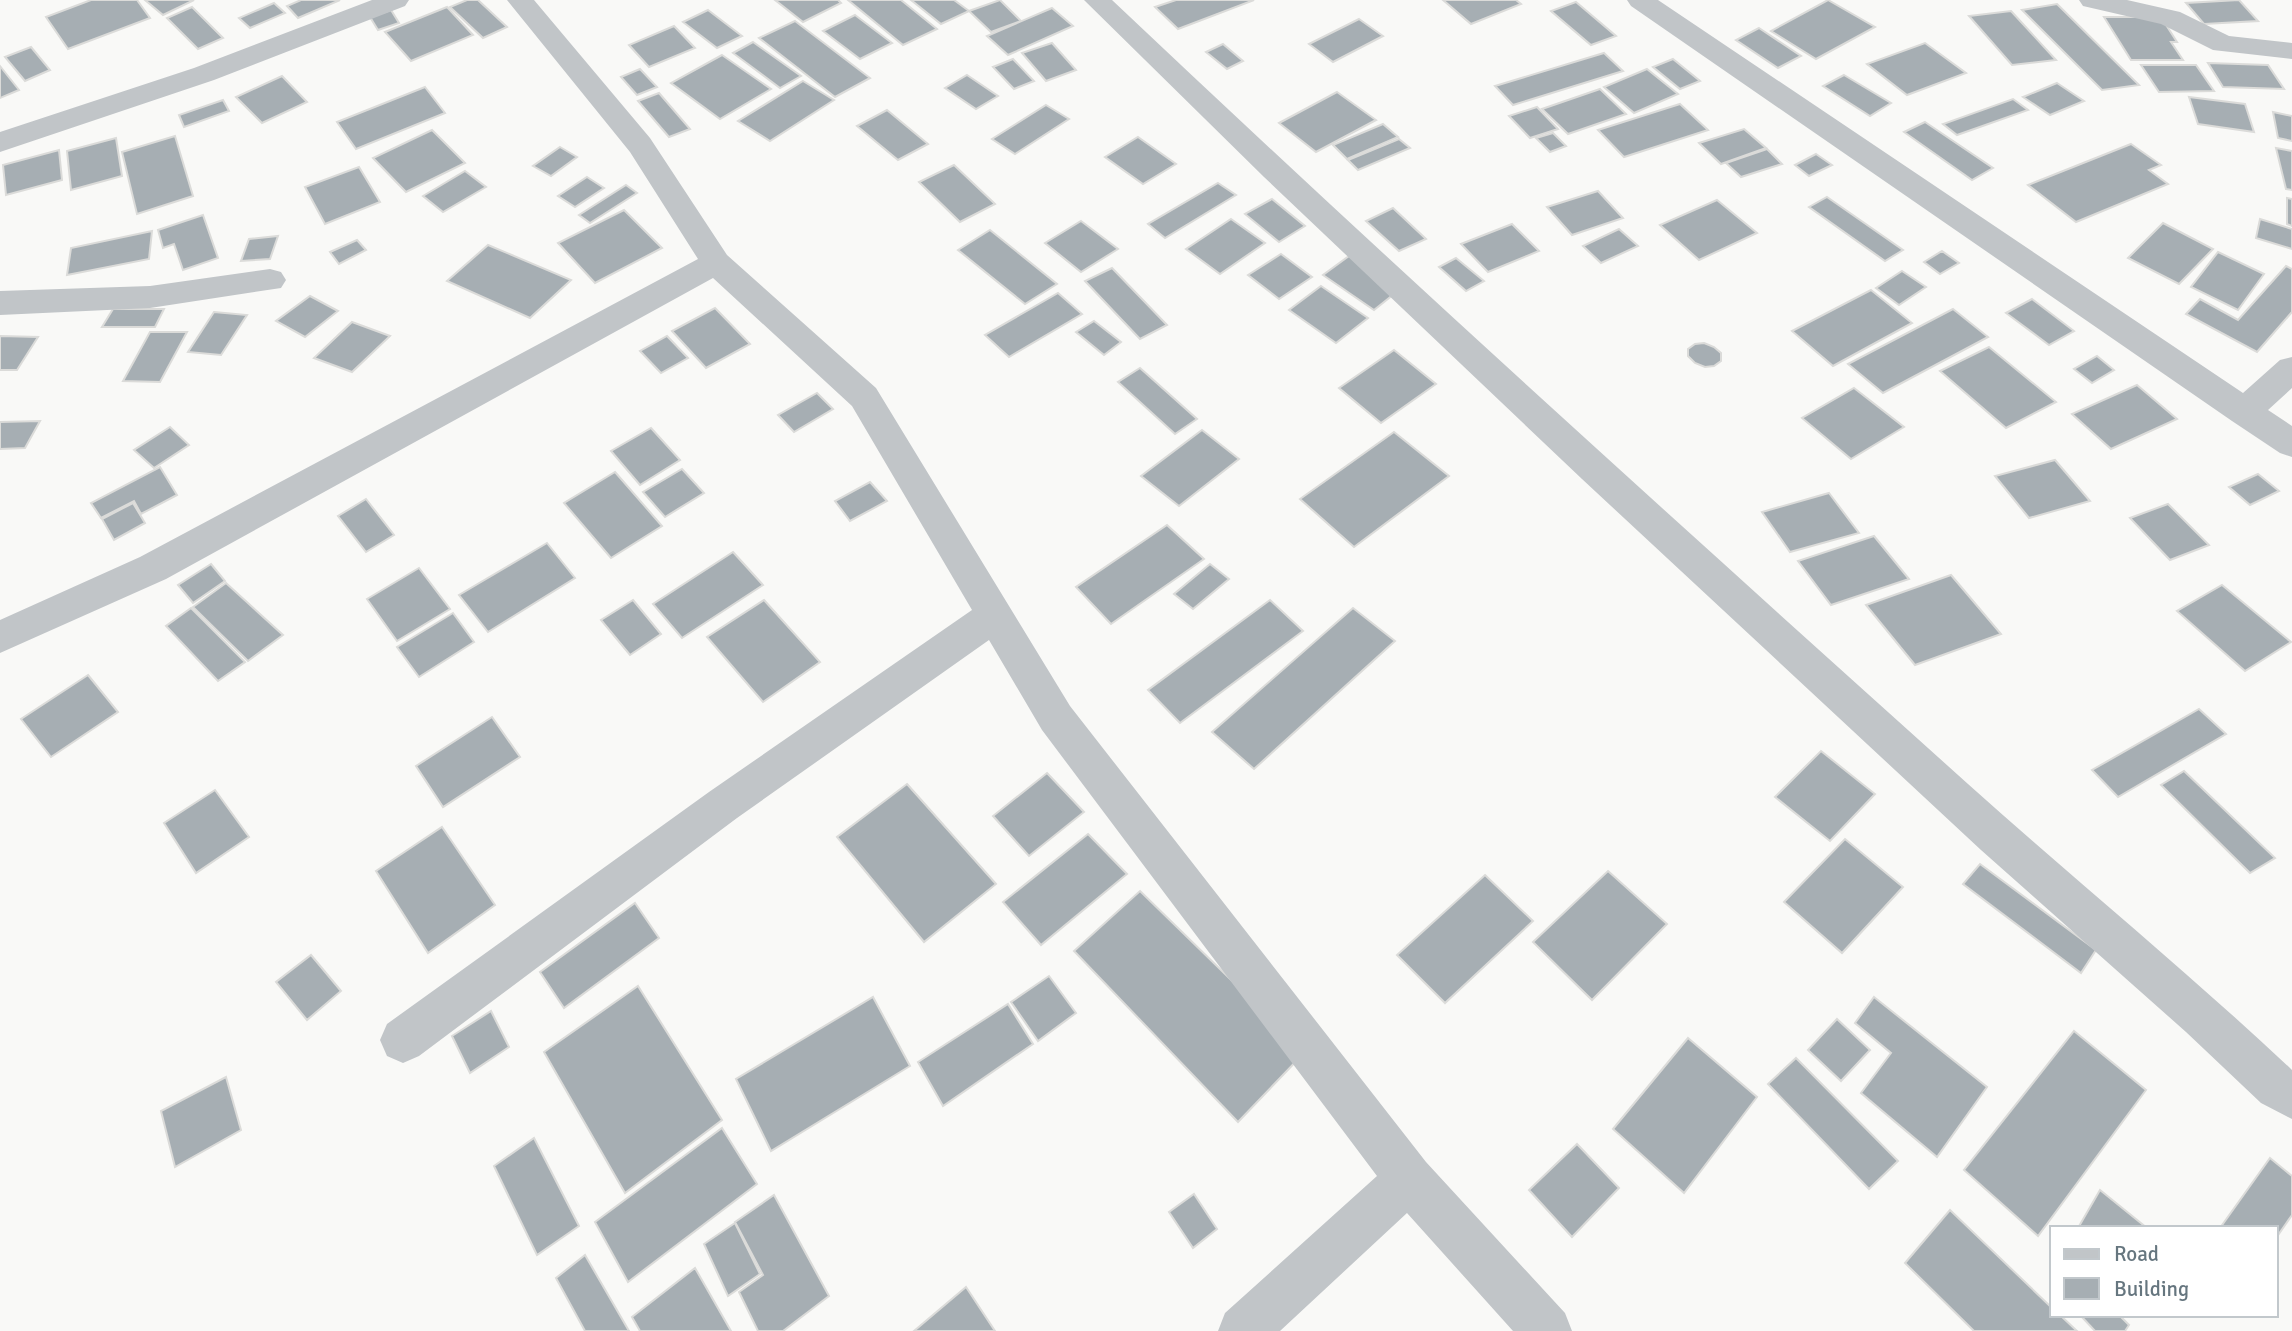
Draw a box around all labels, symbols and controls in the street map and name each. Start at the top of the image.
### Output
legend [2050,1226,2278,1317]
text: Road [2114,1241,2159,1267]
text: Building [2114,1276,2189,1302]

